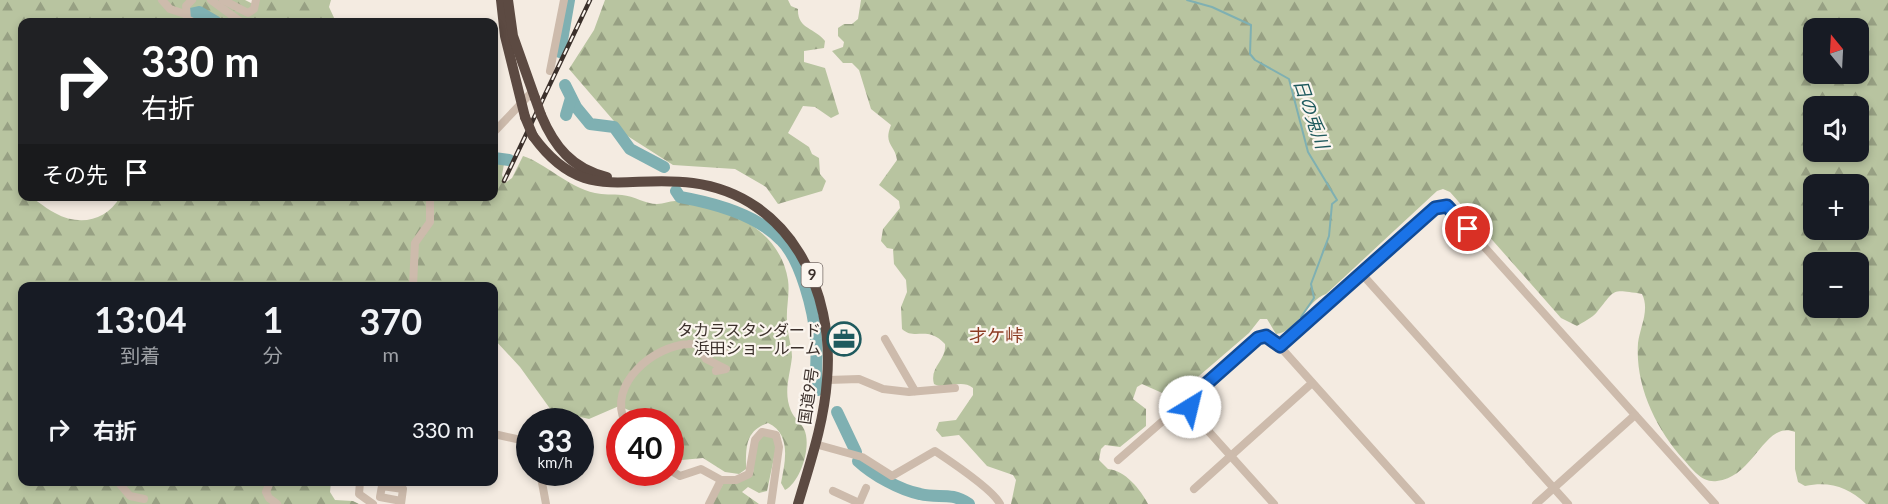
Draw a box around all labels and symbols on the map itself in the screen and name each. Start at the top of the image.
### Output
north arrow [1803,18,1869,84]
water label: 日の兎川 [1290,76,1335,153]
pin [1442,203,1493,254]
road number: 9 [802,263,822,287]
place label: タカラスタンダード 浜田ショールーム [677,320,821,357]
office icon: タカラスタンダード 浜田ショールーム [826,321,862,357]
district label: 才ケ峠 [969,324,1023,346]
street label: 国道9号 [794,366,821,426]
position arrow [1158,375,1222,439]
speed limit sign: 40 [606,408,684,486]

